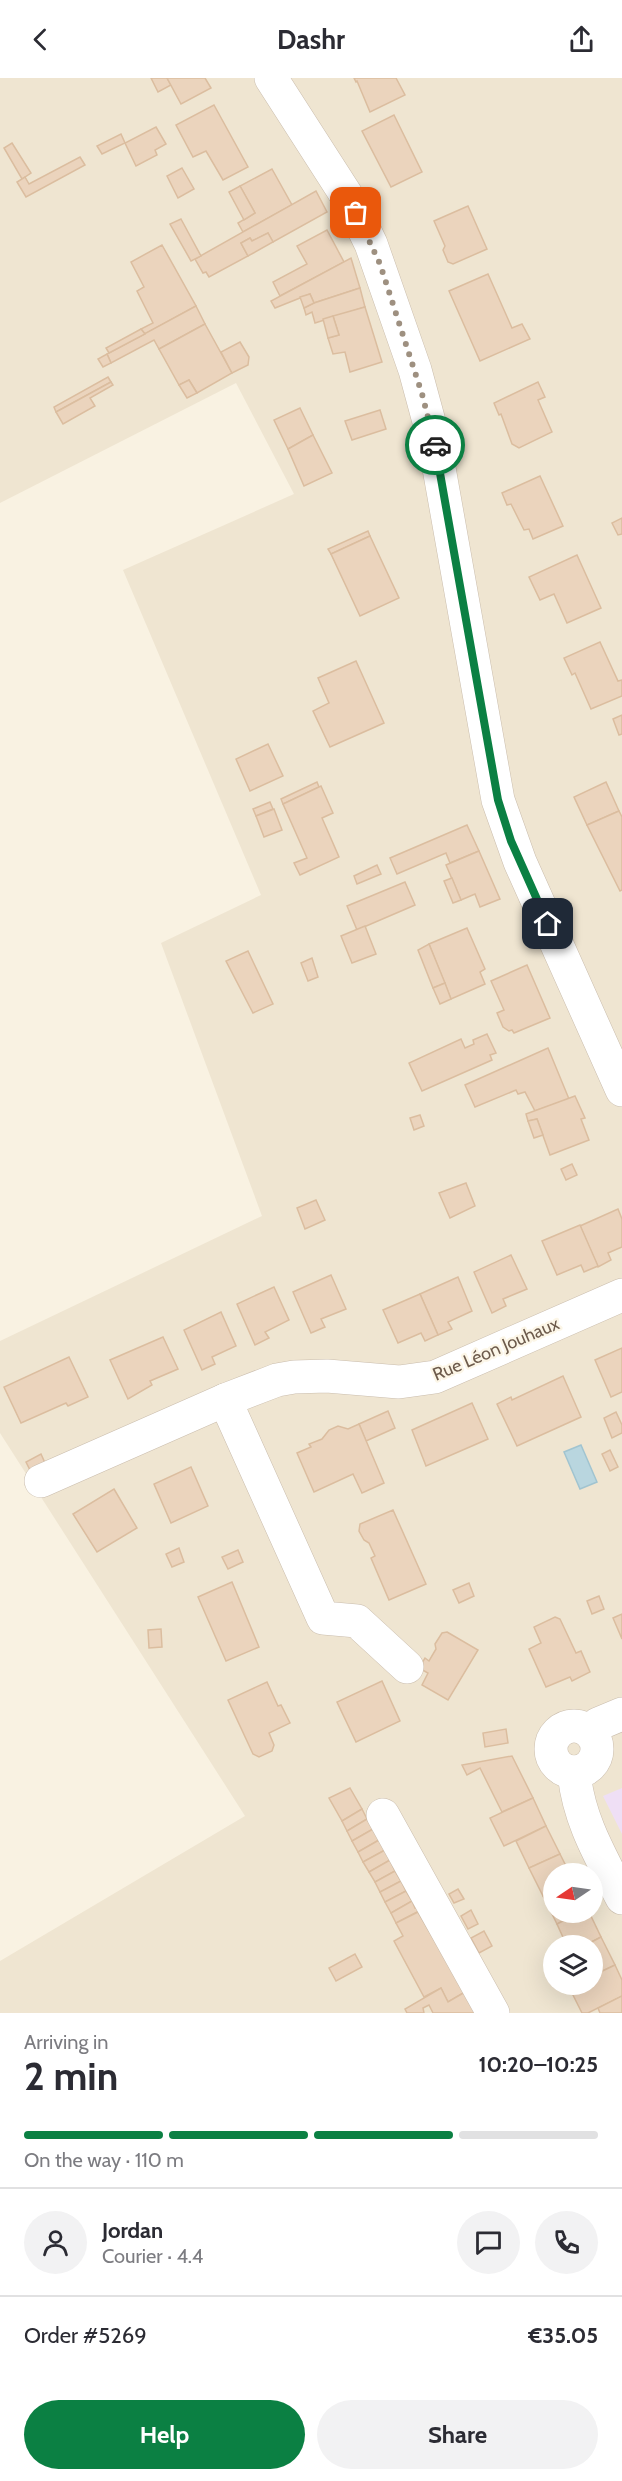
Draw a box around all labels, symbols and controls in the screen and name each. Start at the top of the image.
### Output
icon: back [24,23,57,56]
text: Dashr [277,23,345,56]
icon: share [565,23,598,56]
pin [330,187,381,238]
icon: bag [339,196,372,229]
courier [405,415,465,475]
icon: car [419,429,452,462]
pin [522,898,573,949]
icon: home [531,907,564,940]
street label: Rue Léon Jouhaux [429,1312,563,1386]
north arrow [543,1863,603,1923]
map controls [543,1863,603,1995]
button: layers [543,1935,603,1995]
text: Arriving in [24,2030,108,2054]
text: 10:20–10:25 [478,2051,598,2078]
text: 2 min [24,2052,118,2100]
text: On the way · 110 m [24,2148,184,2172]
button: person [24,2211,87,2274]
button: chat [457,2211,520,2274]
button: phone [535,2211,598,2274]
text: Jordan [102,2217,163,2244]
text: Courier · 4.4 [102,2244,203,2268]
text: Order #5269 [24,2322,147,2349]
text: €35.05 [528,2322,598,2349]
button: Help [24,2400,305,2469]
button: Share [317,2400,598,2469]

